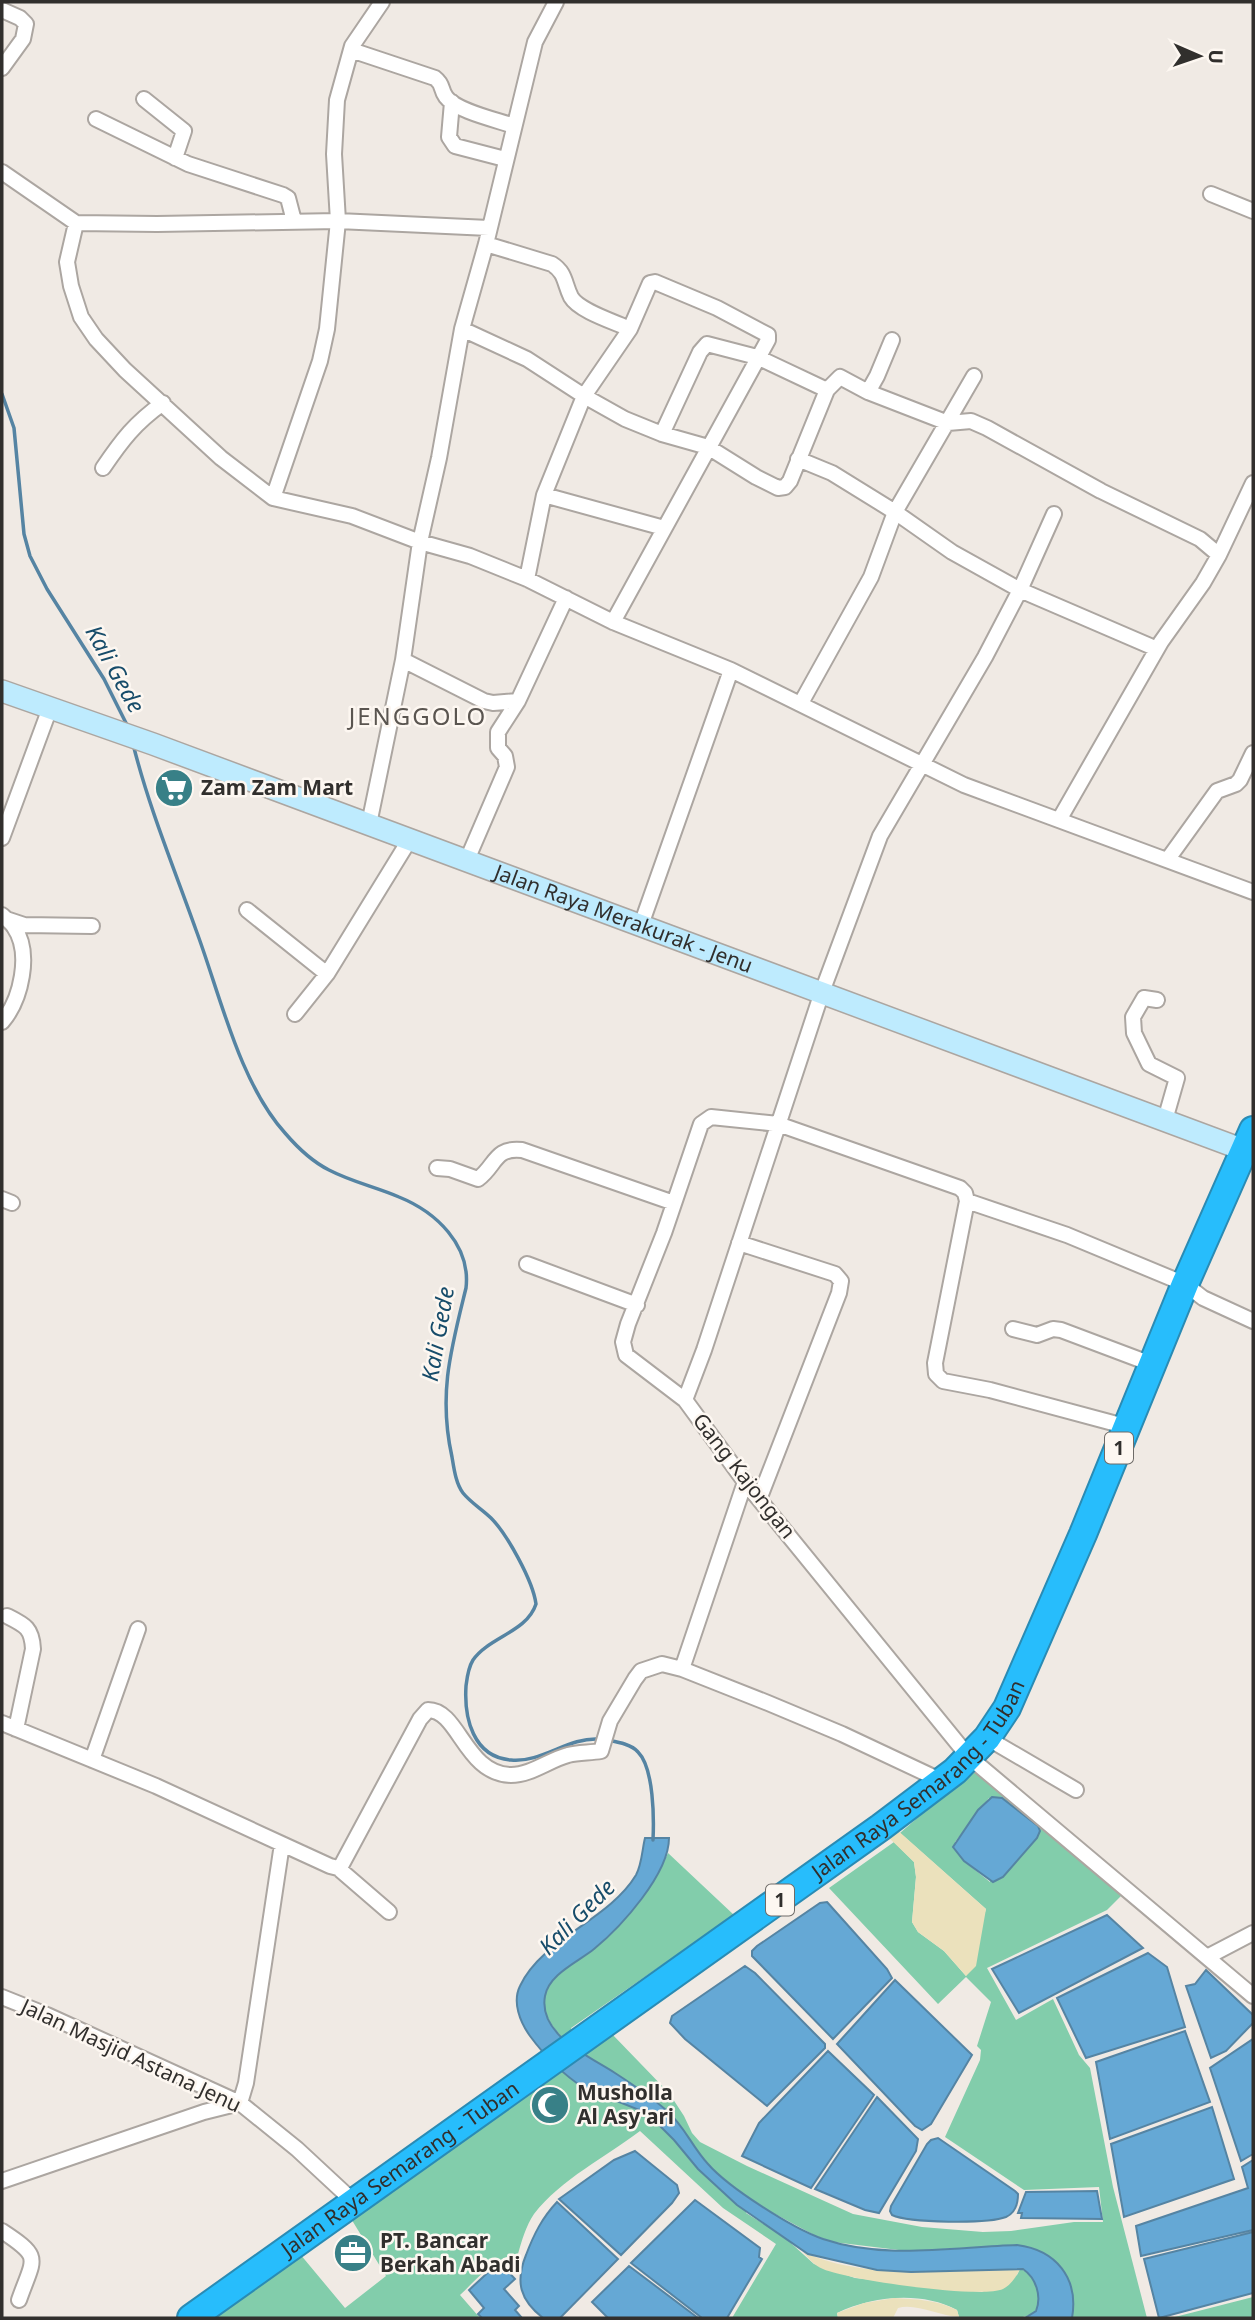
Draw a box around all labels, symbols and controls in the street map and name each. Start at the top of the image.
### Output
north arrow [1164,21,1234,91]
text: U [1203,49,1229,64]
water label: Kali Gede [79,619,153,718]
district label: JENGGOLO [347,699,487,732]
supermarket icon: Zam Zam Mart [153,767,195,809]
place label: Zam Zam Mart [201,773,353,801]
street label: Jalan Raya Merakurak - Jenu [489,857,757,979]
water label: Kali Gede [413,1284,461,1384]
street label: Gang Kajongan [687,1407,803,1544]
road number: 1 [1105,1432,1133,1464]
street label: Jalan Raya Semarang - Tuban [804,1675,1031,1886]
water label: Kali Gede [531,1871,621,1961]
road number: 1 [766,1884,794,1916]
street label: Jalan Masjid Astana Jenu [15,1991,246,2118]
street label: Jalan Raya Semarang - Tuban [274,2074,524,2264]
place label: Musholla Al Asy'ari [577,2078,674,2130]
mosque icon: Musholla Al Asy'ari [529,2084,571,2126]
place label: PT. Bancar Berkah Abadi [380,2226,521,2278]
office icon: PT. Bancar Berkah Abadi [332,2232,374,2274]

